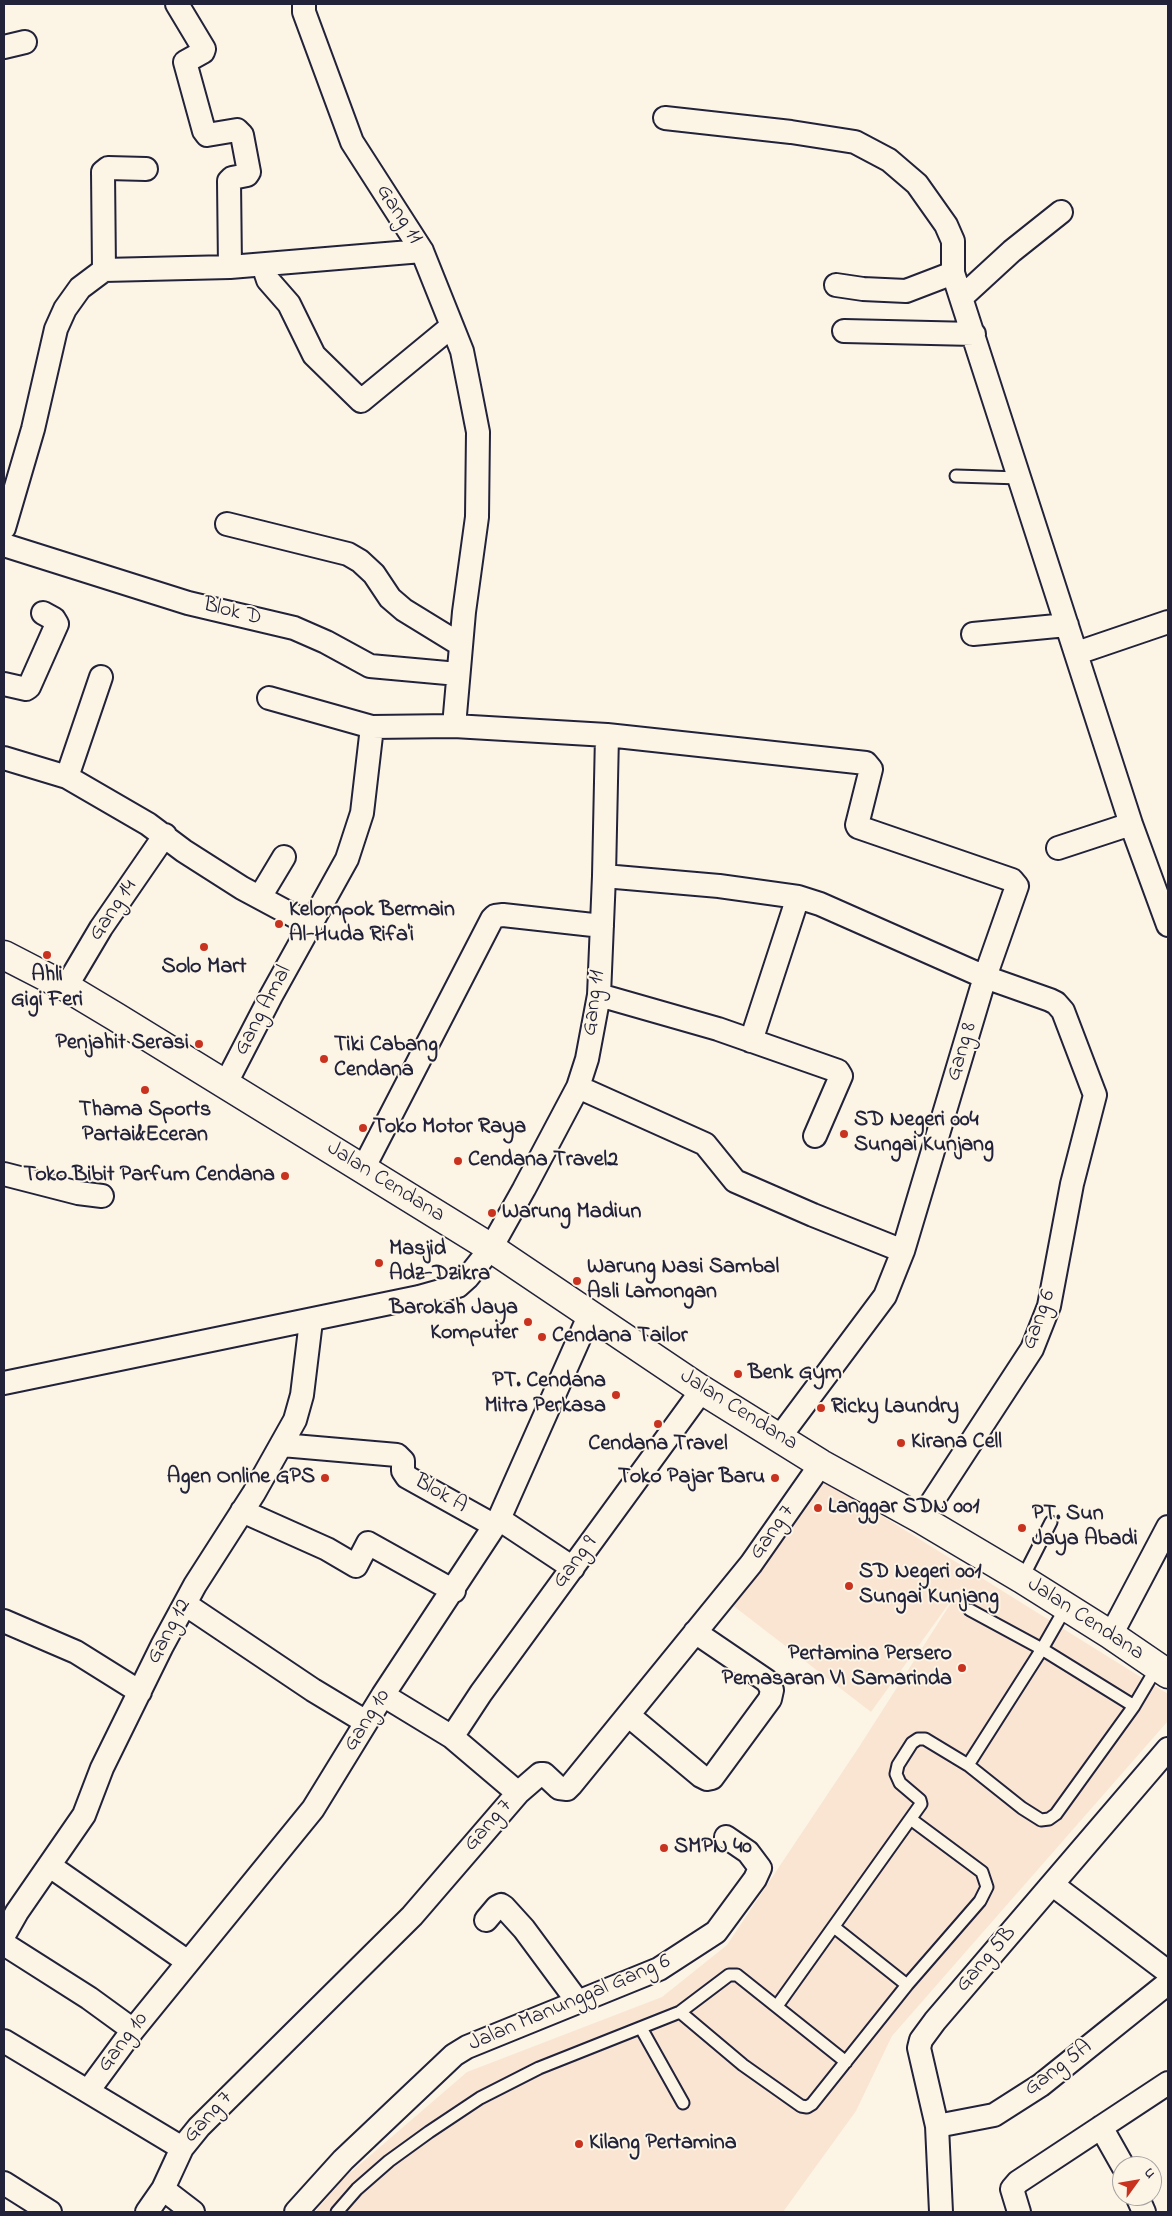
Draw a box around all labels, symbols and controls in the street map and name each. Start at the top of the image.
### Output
street label: Gang 11 [369,180,427,250]
street label: Blok D [200,593,264,633]
street label: Gang 14 [84,875,144,947]
place label: Kelompok Bermain Al-Huda Rifa'i [289,898,455,949]
marker: Kelompok Bermain Al-Huda Rifa'i [273,918,285,930]
marker: Solo Mart [198,941,210,953]
marker: Ahli Gigi Feri [41,949,53,961]
place label: Solo Mart [162,955,246,981]
street label: Gang Amal [229,961,299,1061]
place label: Ahli Gigi Feri [11,963,83,1014]
street label: Gang 11 [578,969,612,1037]
street label: Gang 8 [942,1019,984,1085]
place label: Penjahit Serasi [55,1031,189,1057]
place label: Tiki Cabang Cendana [334,1033,438,1084]
marker: Penjahit Serasi [193,1038,205,1050]
marker: Tiki Cabang Cendana [318,1053,330,1065]
marker: Thama Sports Partai&Eceran [139,1084,151,1096]
place label: Thama Sports Partai&Eceran [79,1098,211,1150]
place label: SD Negeri 004 Sungai Kunjang [854,1108,994,1160]
place label: Toko Motor Raya [373,1115,526,1141]
marker: Toko Motor Raya [357,1122,369,1134]
marker: SD Negeri 004 Sungai Kunjang [838,1128,850,1140]
street label: Jalan Cendana [321,1136,449,1230]
place label: Cendana Travel2 [468,1148,618,1174]
marker: Cendana Travel2 [452,1155,464,1167]
place label: Toko Bibit Parfum Cendana [24,1163,275,1189]
marker: Toko Bibit Parfum Cendana [279,1170,291,1182]
place label: Warung Madiun [502,1200,641,1226]
marker: Warung Madiun [486,1207,498,1219]
place label: Masjid Adz-Dzikra [389,1237,490,1288]
place label: Warung Nasi Sambal Asli Lamongan [587,1255,779,1306]
marker: Masjid Adz-Dzikra [373,1257,385,1269]
marker: Warung Nasi Sambal Asli Lamongan [571,1275,583,1287]
street label: Gang 6 [1017,1287,1063,1353]
place label: Barokah Jaya Komputer [390,1296,518,1348]
marker: Barokah Jaya Komputer [522,1316,534,1328]
place label: Cendana Tailor [552,1324,688,1350]
marker: Cendana Tailor [536,1331,548,1343]
place label: Benk Gym [748,1361,842,1387]
street label: Jalan Cendana [674,1364,802,1458]
marker: Benk Gym [732,1368,744,1380]
place label: PT. Cendana Mitra Perkasa [484,1369,606,1420]
marker: PT. Cendana Mitra Perkasa [610,1389,622,1401]
place label: Ricky Laundry [831,1395,959,1421]
marker: Ricky Laundry [815,1402,827,1414]
marker: Cendana Travel [652,1418,664,1430]
place label: Kirana Cell [911,1430,1002,1456]
place label: Cendana Travel [588,1432,728,1458]
marker: Kirana Cell [895,1437,907,1449]
place label: Agen Online GPS [167,1465,315,1491]
place label: Toko Pajar Baru [618,1465,765,1491]
street label: Blok A [409,1469,471,1521]
marker: Agen Online GPS [319,1472,331,1484]
marker: Toko Pajar Baru [769,1472,781,1484]
place label: Langgar SDN 001 [828,1495,979,1521]
street label: Gang 7 [745,1500,801,1566]
marker: Langgar SDN 001 [812,1502,824,1514]
place label: PT. Sun Jaya Abadi [1032,1502,1138,1554]
marker: PT. Sun Jaya Abadi [1016,1522,1028,1534]
street label: Gang 9 [548,1532,604,1594]
place label: SD Negeri 001 Sungai Kunjang [859,1560,999,1612]
street label: Jalan Cendana [1021,1572,1149,1668]
marker: SD Negeri 001 Sungai Kunjang [843,1580,855,1592]
street label: Gang 12 [142,1595,198,1669]
place label: Pertamina Persero Pemasaran VI Samarinda [722,1642,952,1694]
marker: Pertamina Persero Pemasaran VI Samarinda [956,1662,968,1674]
street label: Gang 10 [339,1685,397,1757]
street label: Gang 7 [459,1794,519,1858]
place label: SMPN 40 [674,1835,752,1861]
marker: SMPN 40 [658,1842,670,1854]
street label: Gang 5B [951,1921,1023,1999]
street label: Jalan Manunggal Gang 6 [465,1950,675,2058]
street label: Gang 10 [93,2008,155,2078]
street label: Gang 5A [1020,2035,1098,2103]
street label: Gang 7 [179,2087,239,2149]
place label: Kilang Pertamina [589,2131,737,2157]
marker: Kilang Pertamina [573,2138,585,2150]
north arrow [1112,2156,1162,2206]
text: U [1138,2164,1161,2183]

